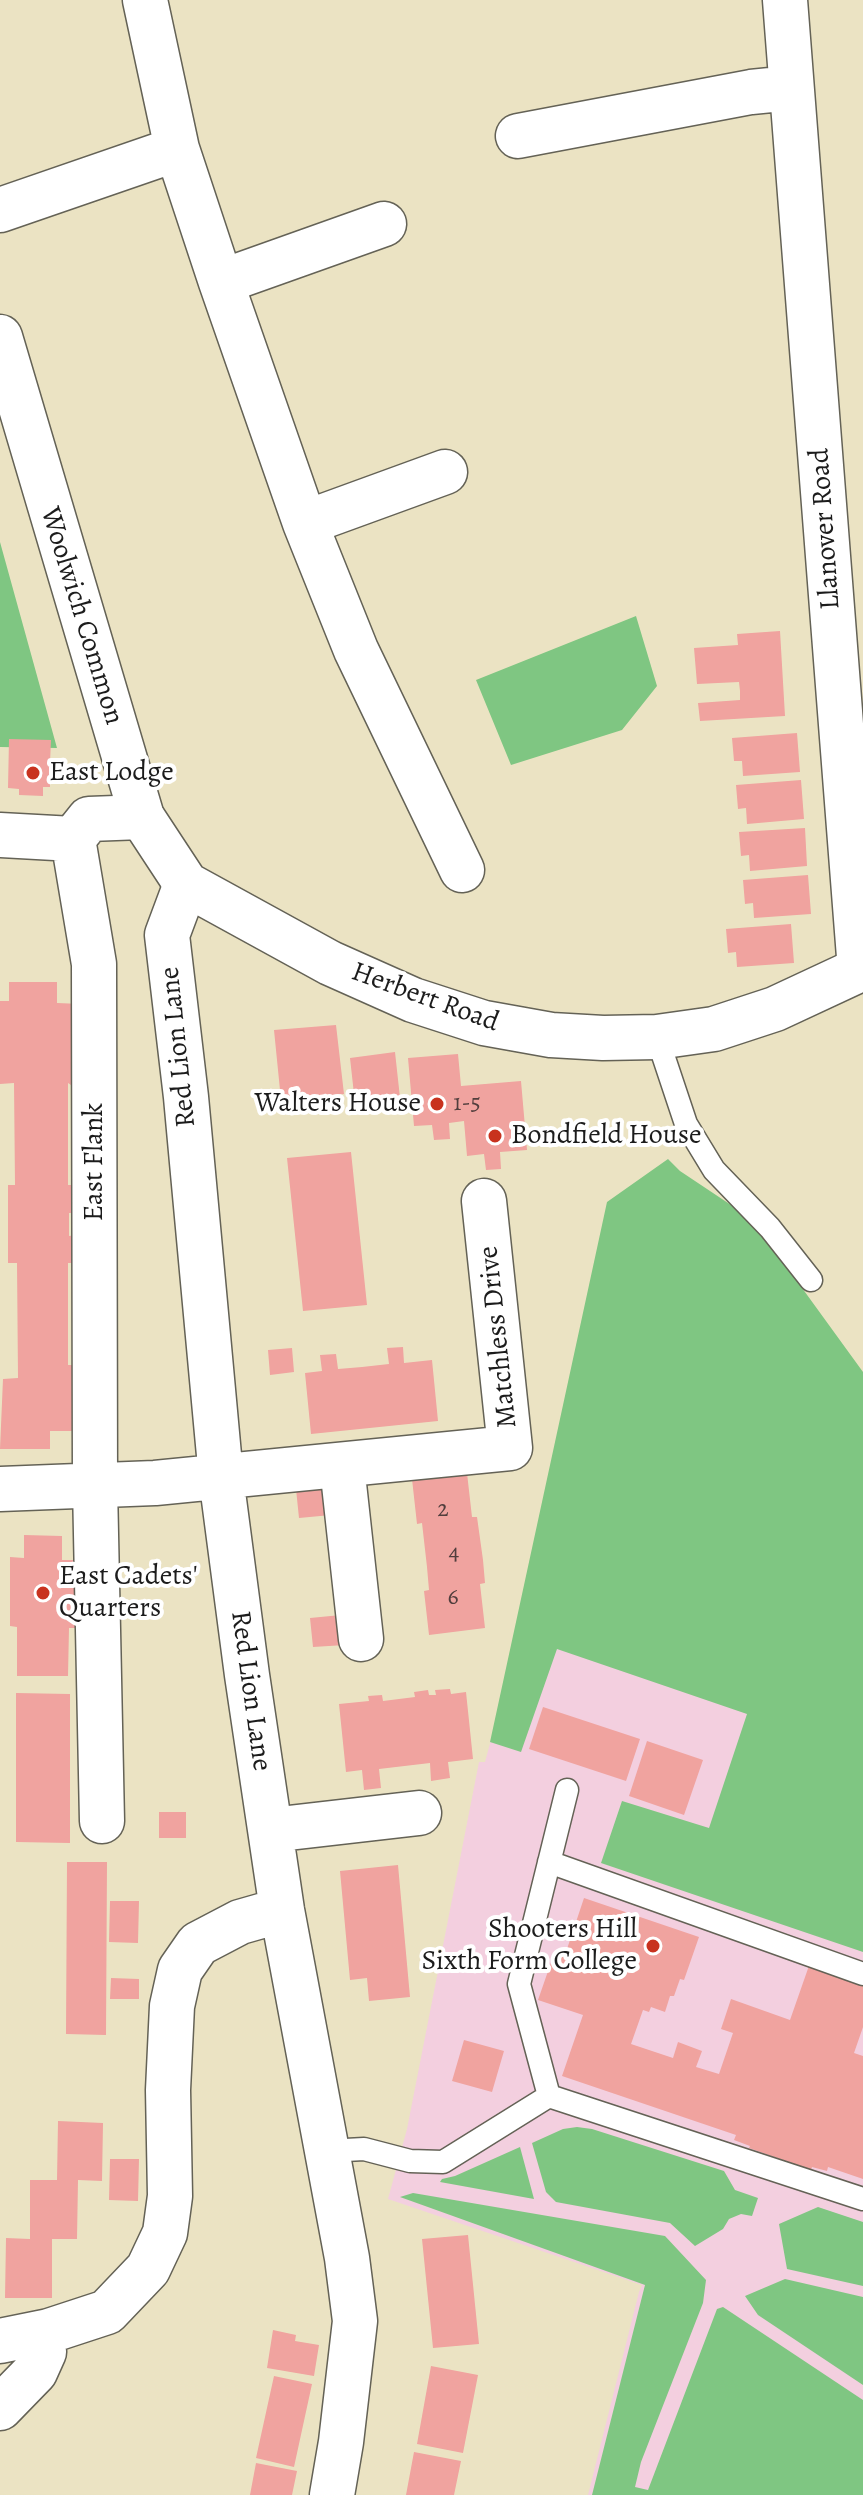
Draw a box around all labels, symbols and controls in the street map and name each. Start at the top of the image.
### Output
street label: Llanover Road [804,447,848,611]
street label: Woolwich Common [32,503,130,729]
place label: East Lodge [49,756,174,790]
marker: East Lodge [24,764,42,782]
street label: Herbert Road [347,956,503,1040]
street label: Red Lion Lane [154,965,204,1129]
place label: Walters House [255,1087,421,1121]
house number: 1-5 [453,1090,481,1118]
marker: Walters House [428,1095,446,1113]
street label: East Flank [78,1103,112,1221]
place label: Bondfield House [511,1119,702,1153]
marker: Bondfield House [486,1127,504,1145]
street label: Matchless Drive [473,1244,525,1430]
house number: 2 [437,1496,449,1524]
house number: 4 [449,1539,459,1567]
place label: East Cadets' Quarters [59,1560,198,1626]
marker: East Cadets' Quarters [34,1584,52,1602]
house number: 6 [447,1584,459,1612]
street label: Red Lion Lane [222,1609,278,1773]
place label: Shooters Hill Sixth Form College [422,1913,637,1979]
marker: Shooters Hill Sixth Form College [644,1937,662,1955]

